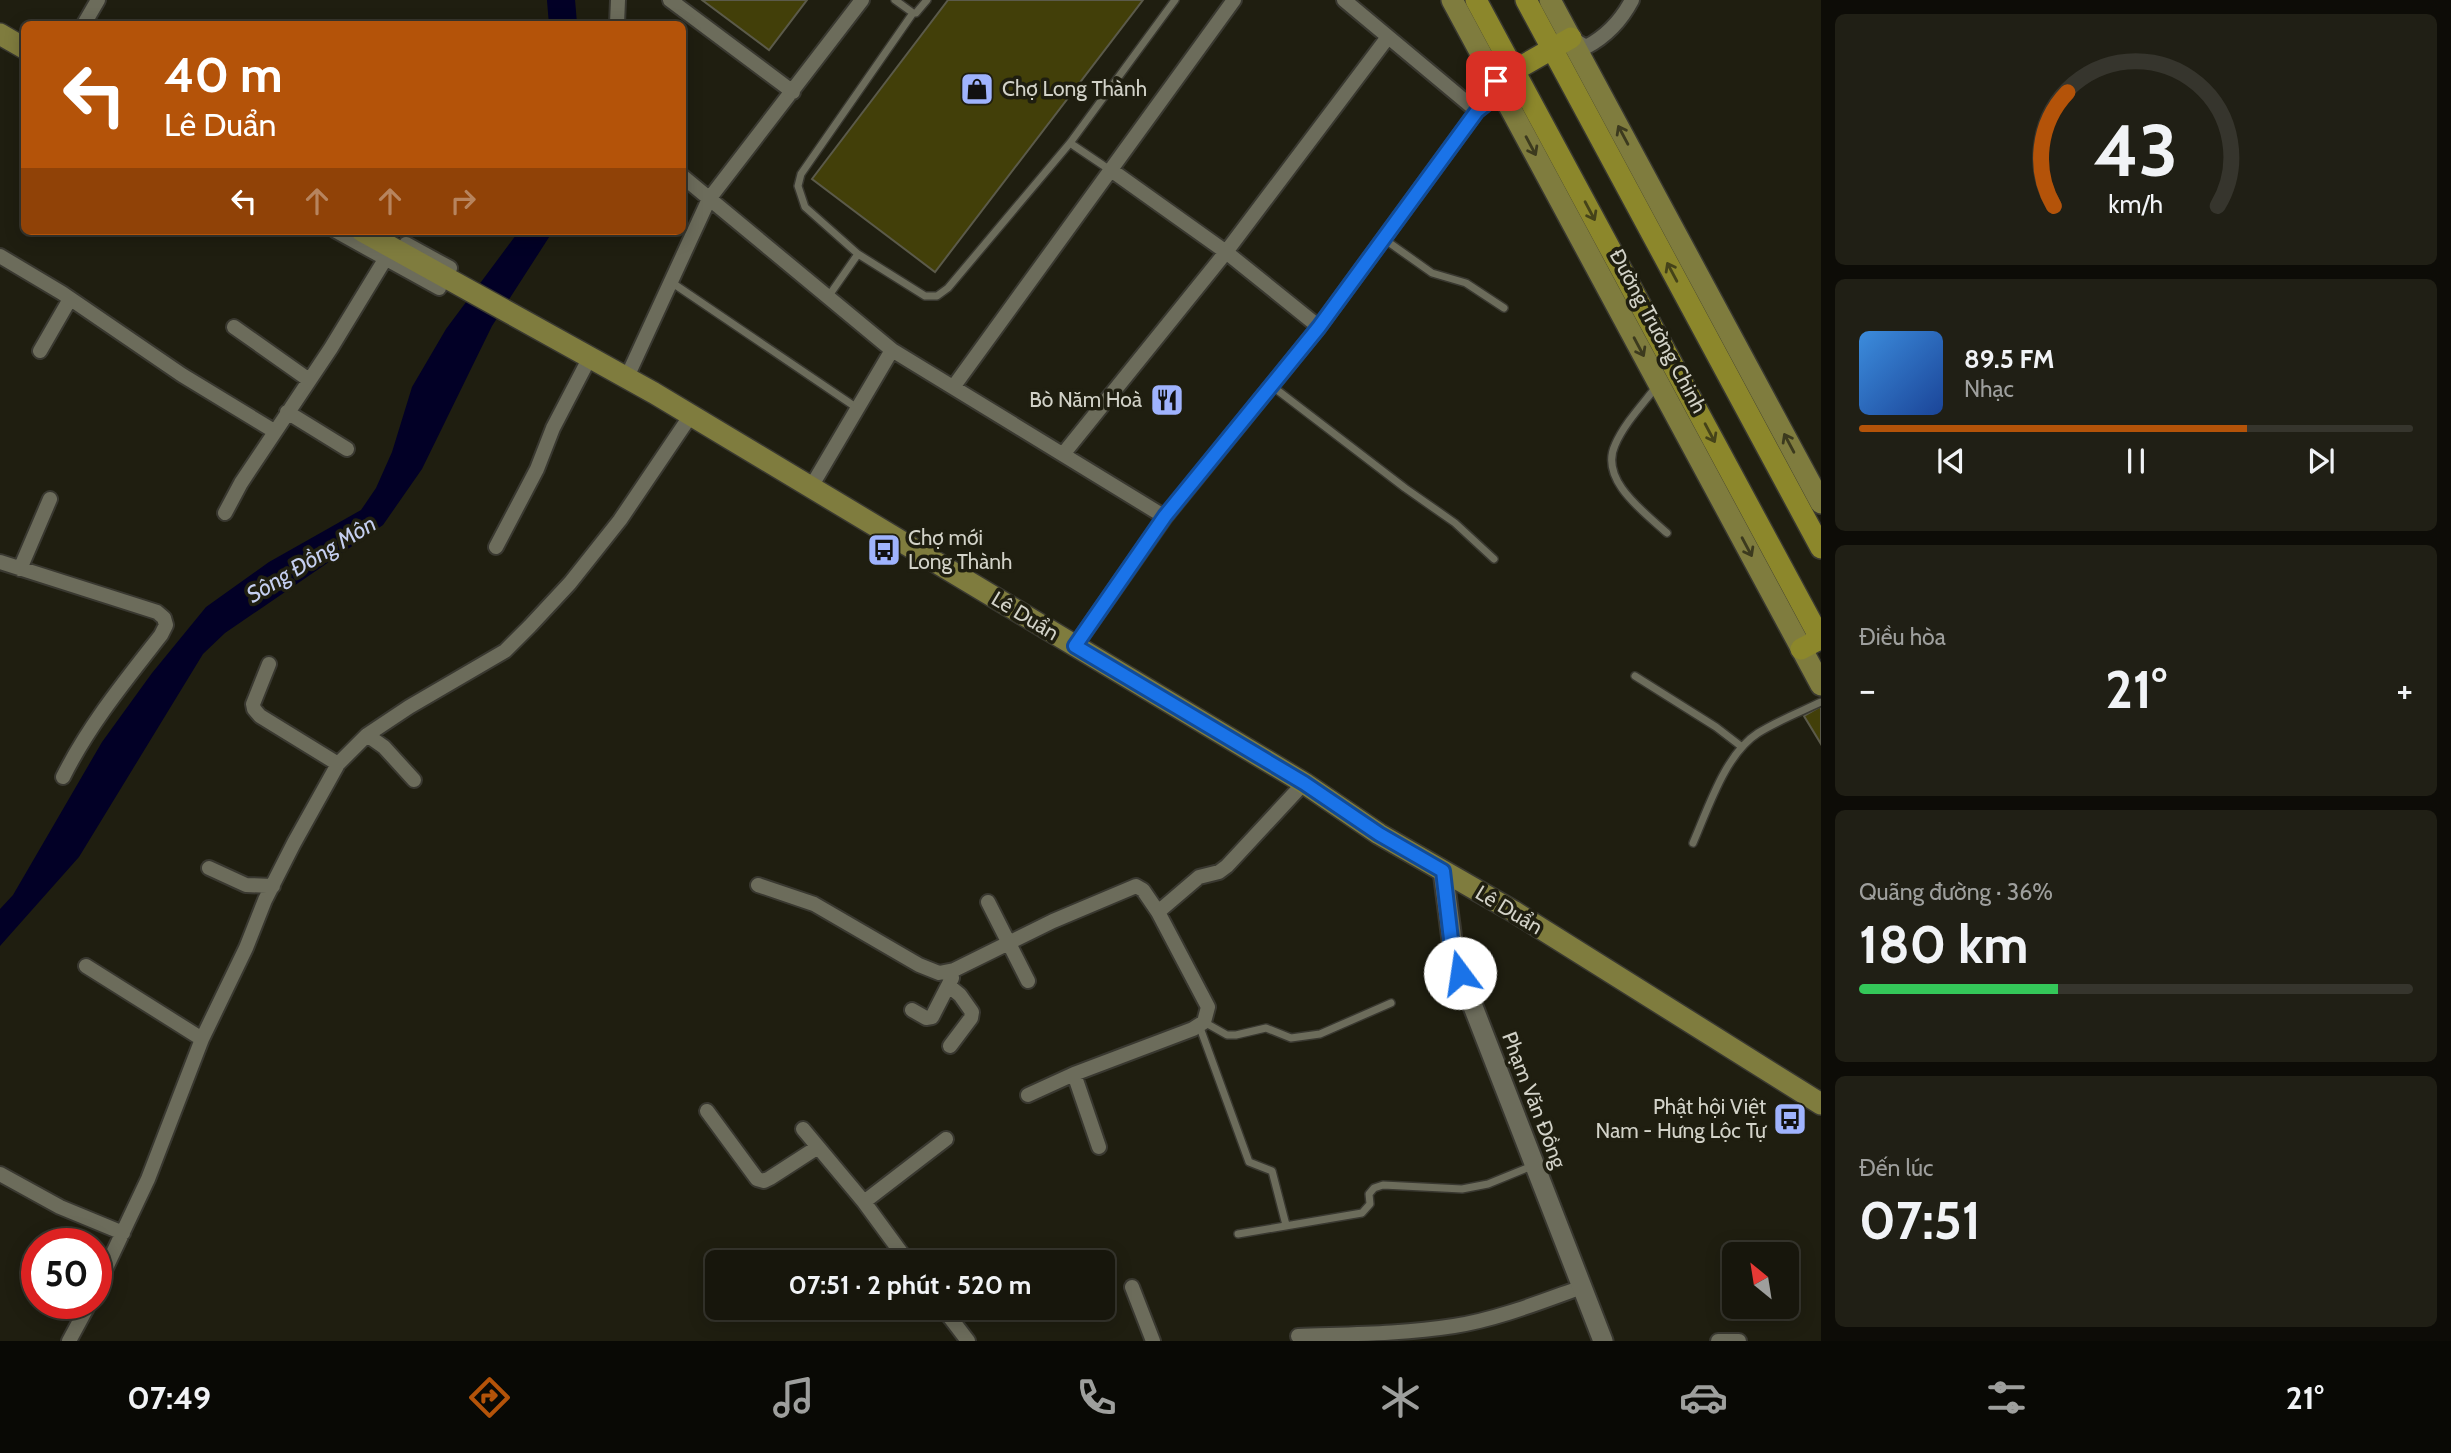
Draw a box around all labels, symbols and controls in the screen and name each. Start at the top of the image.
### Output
text: 40 m [164,45,283,104]
icon: left [49,49,140,140]
pin [1466,51,1526,111]
icon: arrive [1477,62,1515,100]
shop icon: Chợ Long Thành [958,70,996,108]
place label: Chợ Long Thành [1002,76,1147,101]
text: Lê Duẩn [164,105,276,144]
text: 43 [2094,106,2178,194]
one-way arrow [1616,125,1629,146]
one-way arrow [1525,135,1538,156]
icon: left [225,182,263,220]
icon: ahead [298,182,336,220]
icon: ahead [371,182,409,220]
icon: right [444,182,482,220]
text: km/h [2109,189,2163,219]
one-way arrow [1584,200,1597,221]
street label: Đường Trường Chinh [1605,244,1712,417]
one-way arrow [1665,263,1679,283]
one-way arrow [1632,336,1646,356]
text: 89.5 FM [1964,343,2054,375]
text: Nhạc [1964,375,2014,403]
restaurant icon: Bò Năm Hoà [1148,381,1186,419]
place label: Bò Năm Hoà [1029,387,1142,412]
one-way arrow [1703,422,1717,443]
one-way arrow [1781,433,1795,454]
icon: previous [1932,442,1970,480]
icon: pause [2117,442,2155,480]
icon: next [2302,442,2340,480]
water label: Sông Đồng Môn [241,509,381,609]
place label: Chợ mới Long Thành [908,525,1012,574]
bus stop icon: Chợ mới Long Thành [865,531,903,569]
one-way arrow [1740,536,1754,557]
street label: Lê Duẩn [987,586,1063,645]
text: Điều hòa [1859,623,1946,651]
text: 21° [2105,658,2167,721]
text: − [1859,666,1876,713]
text: + [2396,666,2413,713]
text: Quãng đường · 36% [1859,878,2053,906]
street label: Lê Duẩn [1471,880,1547,939]
text: 180 km [1859,913,2028,976]
position arrow [1423,936,1497,1010]
street label: Phạm Văn Đồng [1497,1028,1572,1172]
place label: Phật hội Việt Nam - Hưng Lộc Tự [1596,1094,1768,1143]
bus stop icon: Phật hội Việt Nam - Hưng Lộc Tự [1771,1100,1809,1138]
text: Đến lúc [1859,1154,1934,1182]
text: 07:51 [1859,1189,1981,1252]
speed limit sign: 50 [21,1228,112,1319]
north arrow [1722,1242,1799,1320]
map controls [1722,1242,1799,1319]
text: 07:51 · 2 phút · 520 m [789,1269,1031,1301]
icon: directions [465,1373,514,1422]
icon: music [769,1373,818,1422]
icon: phone [1072,1373,1121,1422]
icon: climate [1376,1373,1425,1422]
icon: car [1679,1373,1728,1422]
icon: filters [1982,1373,2031,1422]
text: 07:49 [127,1378,211,1417]
text: 21° [2286,1378,2324,1417]

